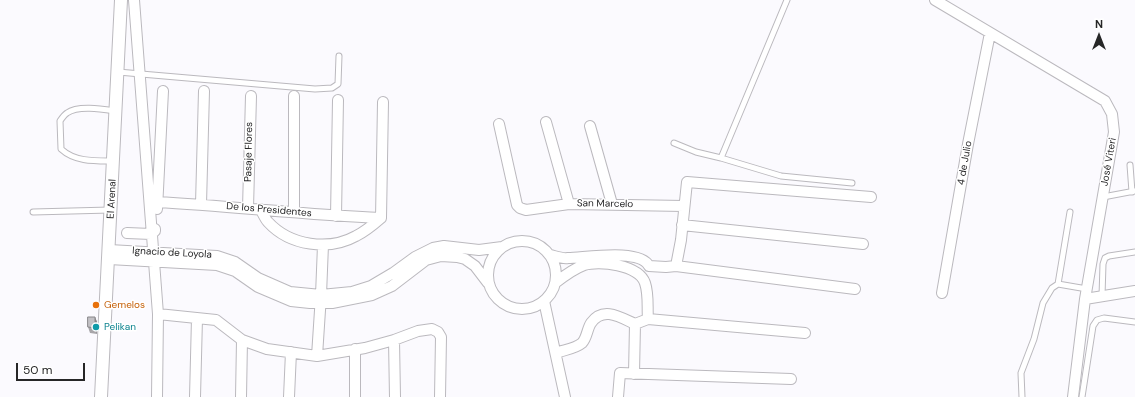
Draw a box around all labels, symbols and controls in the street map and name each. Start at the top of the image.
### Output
north arrow [1079,16,1119,56]
text: N [1095,17,1103,31]
street label: Pasaje Flores [242,122,256,182]
street label: José Viteri [1099,137,1119,187]
street label: 4 de Julio [955,140,975,186]
street label: El Arenal [105,179,119,219]
street label: San Marcelo [577,198,633,210]
street label: De los Presidentes [226,200,312,220]
street label: Ignacio de Loyola [132,245,212,261]
place label: Gemelos [104,299,145,311]
marker: Gemelos [91,300,101,310]
place label: Pelikan [104,321,136,333]
marker: Pelikan [91,322,101,332]
scale bar [18,355,87,381]
text: 50 m [23,362,52,378]

